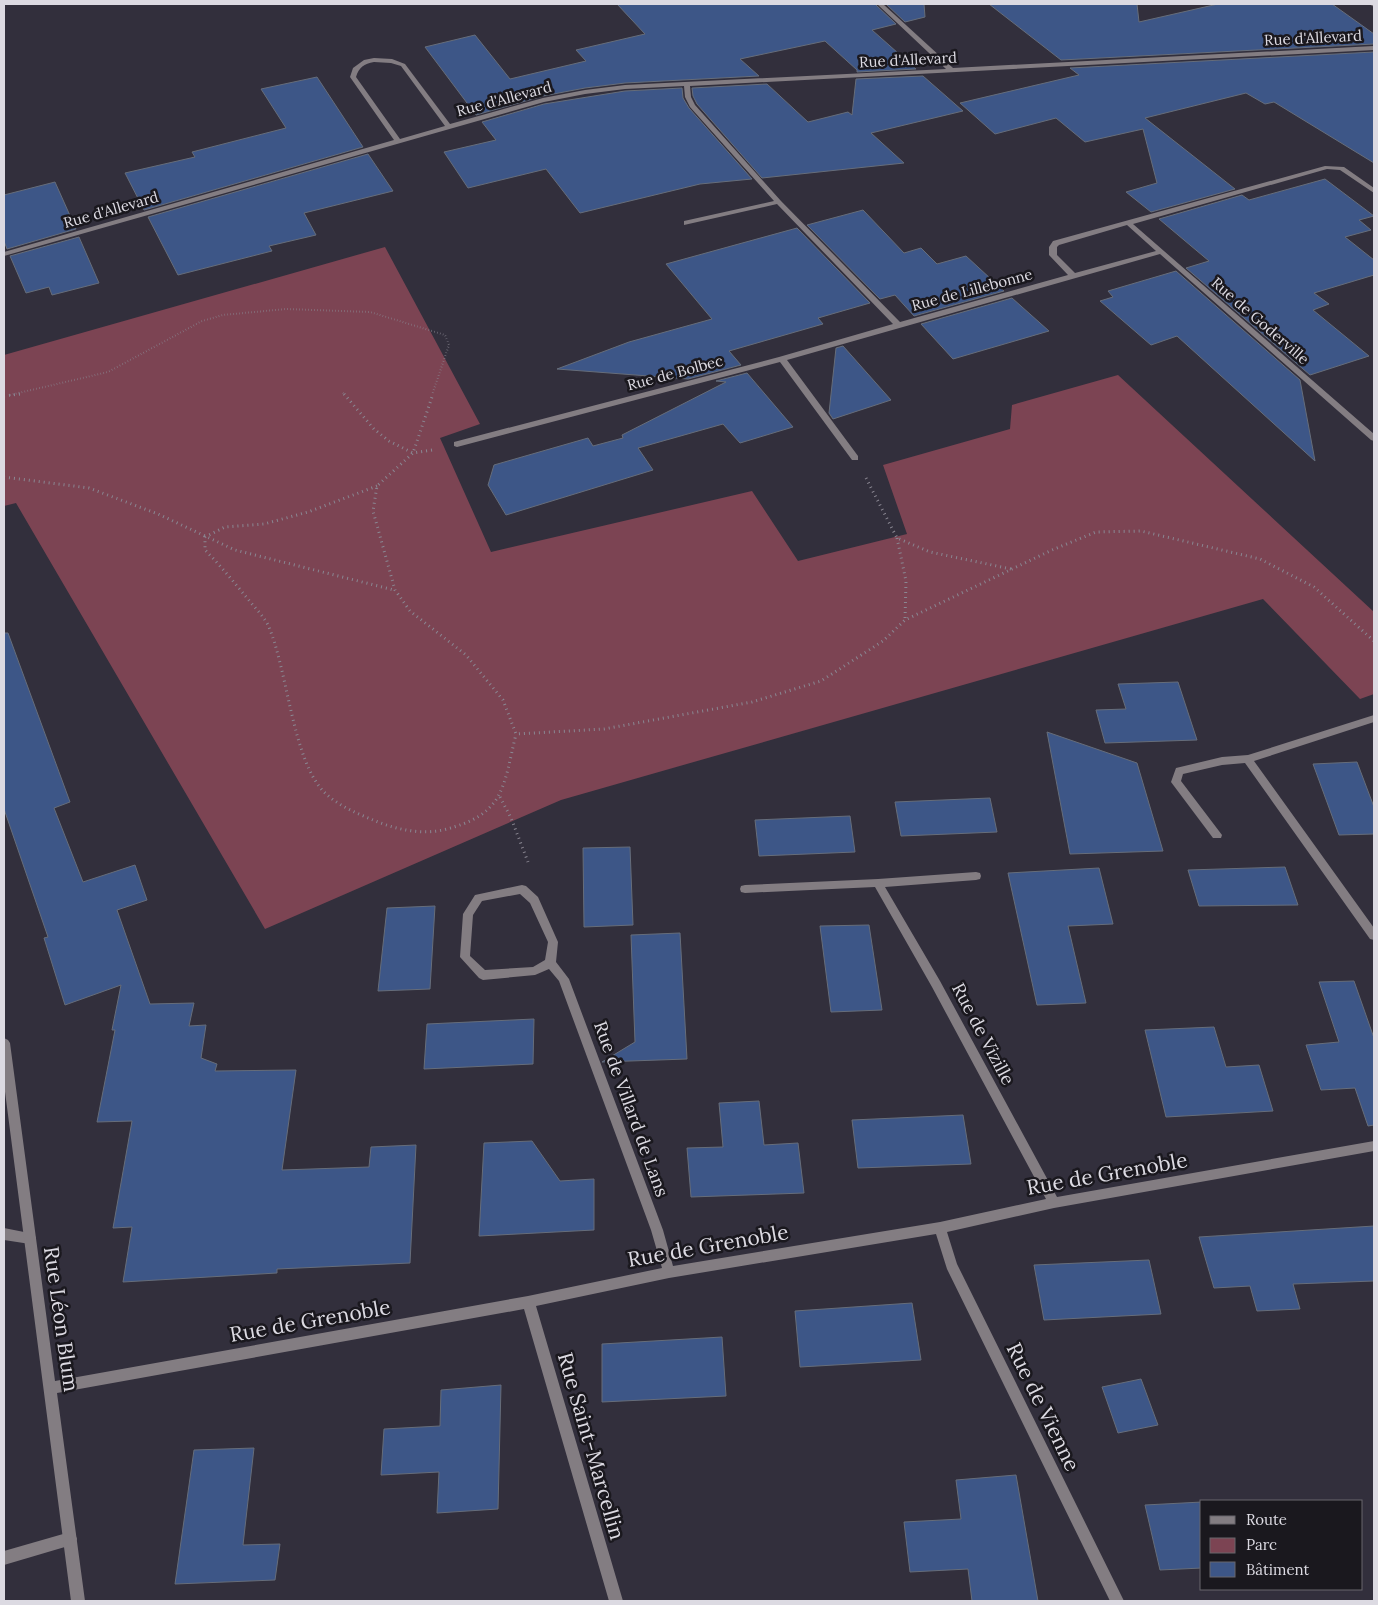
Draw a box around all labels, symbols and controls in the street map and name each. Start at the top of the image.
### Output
street label: Rue d'Allevard [1264,25,1362,50]
street label: Rue d'Allevard [859,47,957,72]
street label: Rue d'Allevard [454,77,554,120]
street label: Rue d'Allevard [61,187,161,232]
street label: Rue de Lillebonne [909,264,1034,315]
street label: Rue de Goderville [1208,273,1313,368]
street label: Rue de Bolbec [625,351,725,394]
street label: Rue de Vizille [947,979,1020,1089]
street label: Rue de Villard de Lans [589,1018,674,1200]
street label: Rue de Grenoble [1024,1146,1189,1201]
street label: Rue de Grenoble [625,1218,790,1273]
street label: Rue Léon Blum [38,1245,85,1394]
street label: Rue de Grenoble [227,1293,392,1348]
street label: Rue de Vienne [1001,1338,1086,1475]
street label: Rue Saint-Marcellin [552,1349,631,1543]
legend [1200,1500,1363,1590]
text: Route [1246,1510,1287,1529]
text: Parc [1246,1535,1277,1554]
text: Bâtiment [1246,1560,1309,1579]

